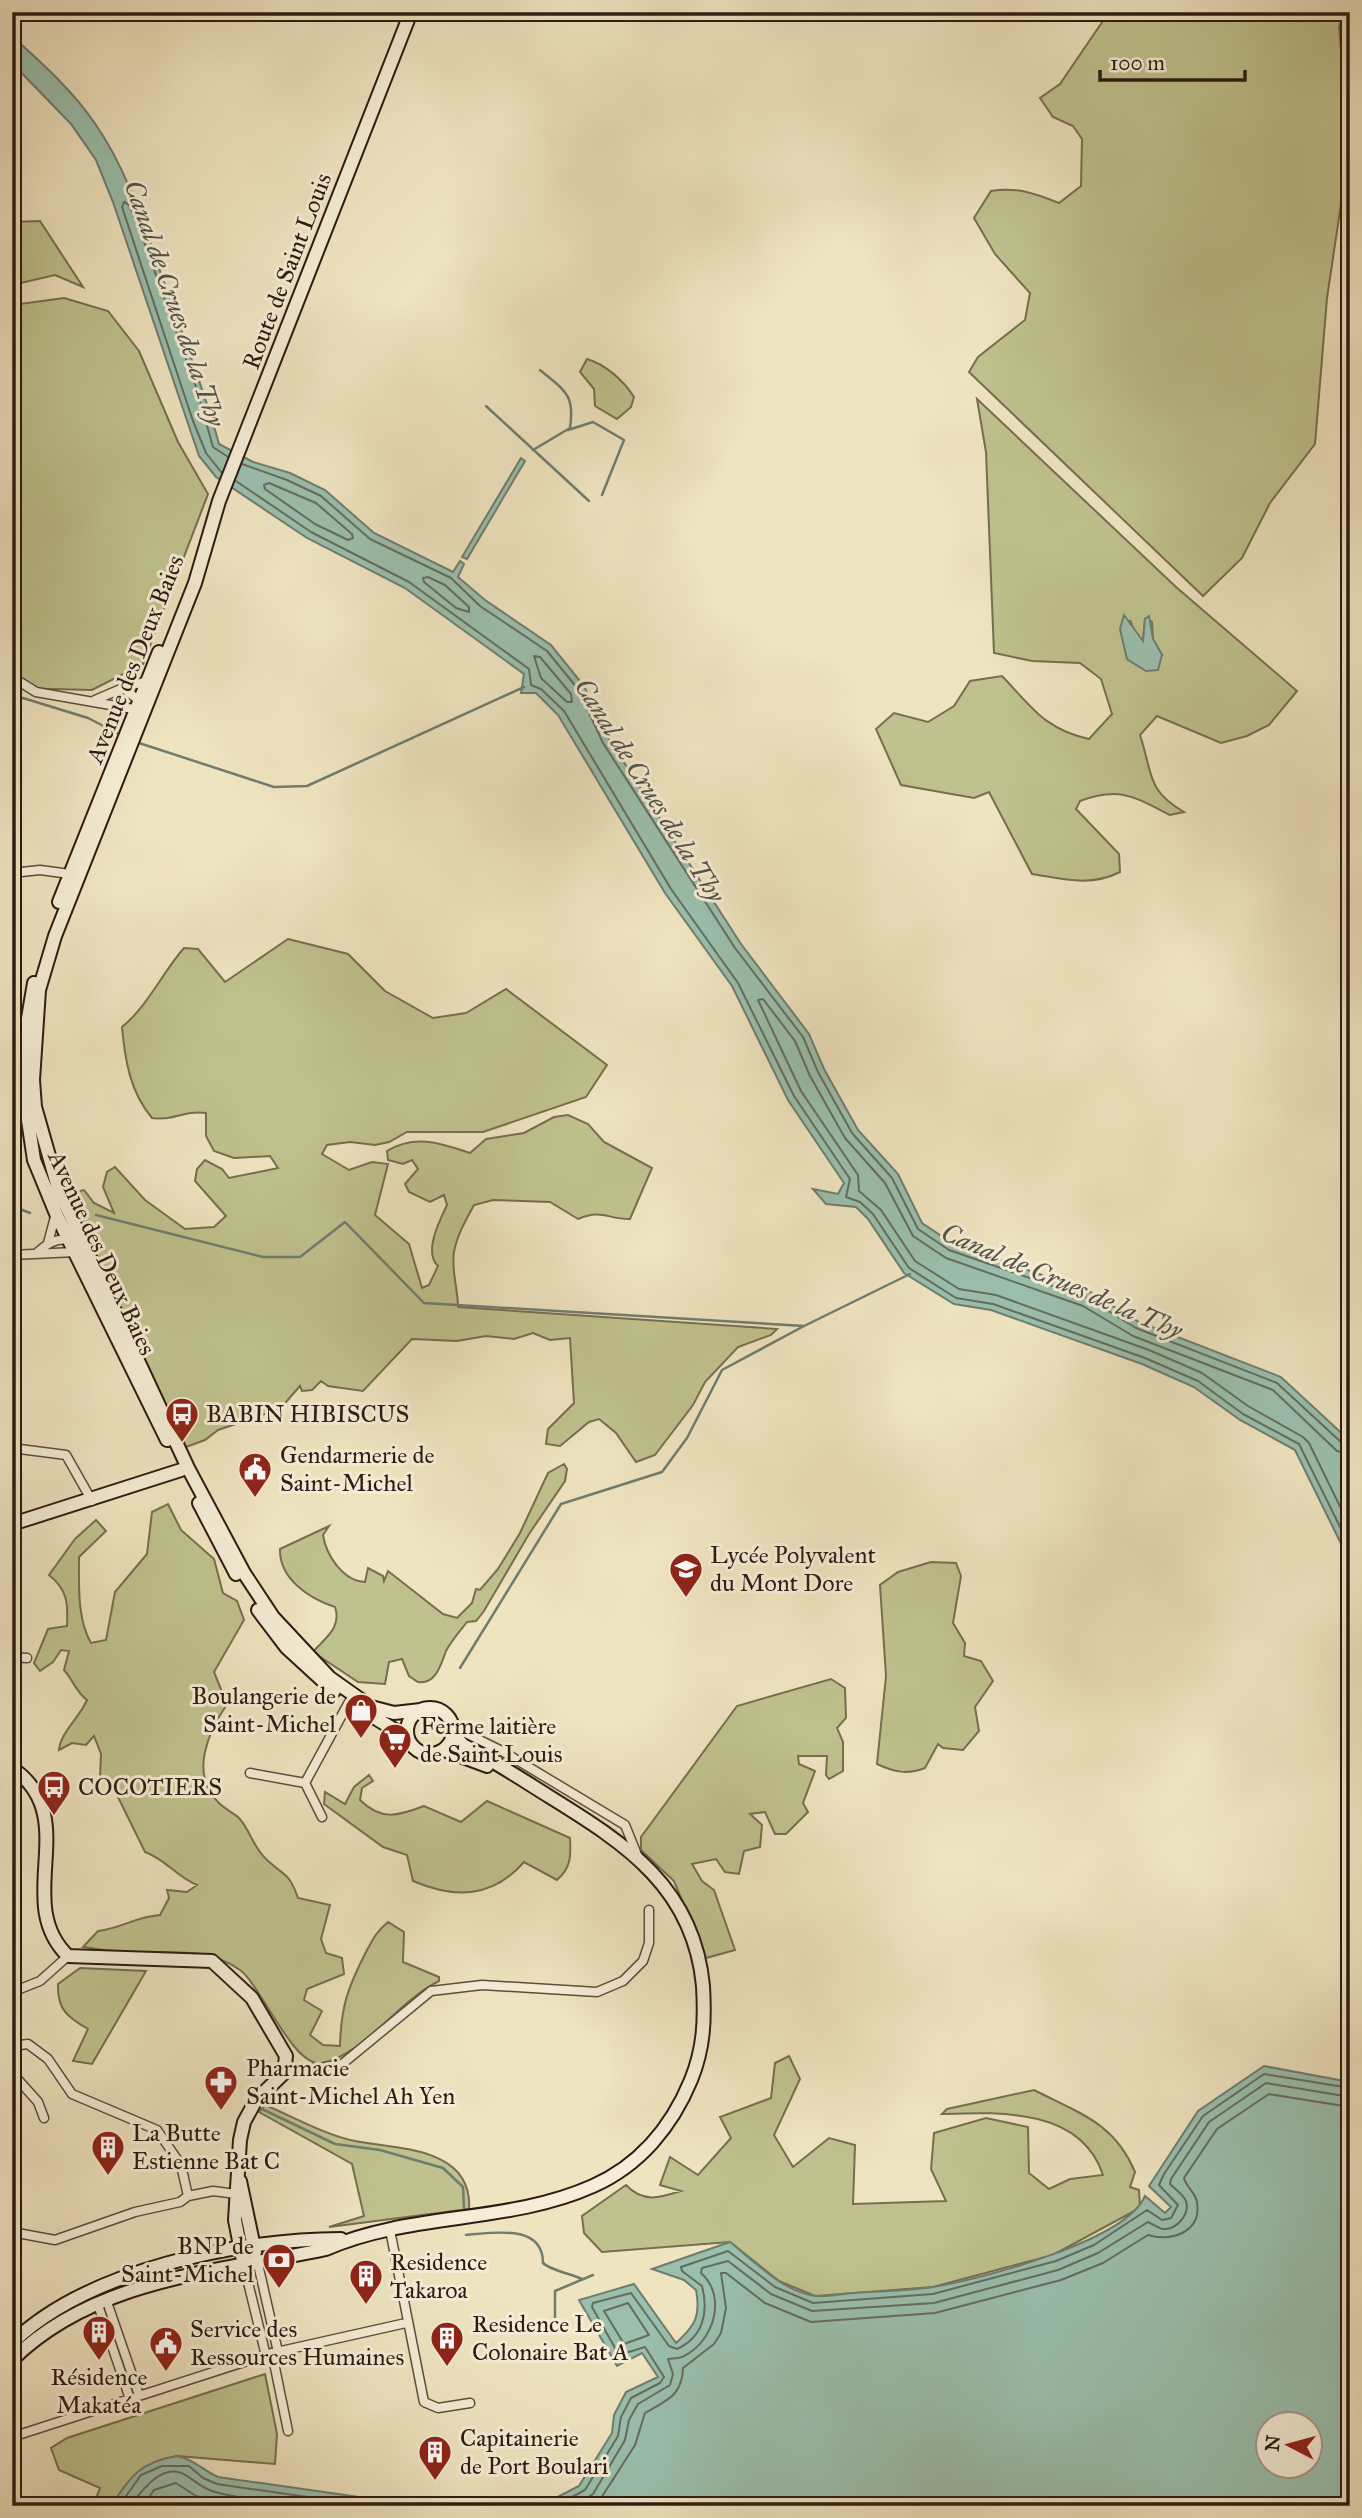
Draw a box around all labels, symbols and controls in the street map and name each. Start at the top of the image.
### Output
scale bar [1100,38,1245,82]
text: 100 m [1110,50,1165,76]
street label: Route de Saint Louis [236,169,338,373]
water label: Canal de Crues de la Thy [118,176,233,432]
street label: Avenue des Deux Baies [79,550,190,768]
water label: Canal de Crues de la Thy [568,672,733,909]
street label: Avenue des Deux Baies [41,1145,163,1360]
water label: Canal de Crues de la Thy [937,1216,1188,1347]
bus stop icon: BABIN HIBISCUS [163,1395,201,1444]
place label: BABIN HIBISCUS [206,1399,409,1429]
place label: Gendarmerie de Saint-Michel [280,1440,435,1498]
public building icon: Gendarmerie de Saint-Michel [236,1450,274,1499]
place label: Lycée Polyvalent du Mont Dore [710,1540,876,1598]
school or university icon: Lycée Polyvalent du Mont Dore [667,1550,705,1599]
place label: Boulangerie de Saint-Michel [192,1681,337,1739]
shop icon: Boulangerie de Saint-Michel [342,1691,380,1740]
place label: Ferme laitière de Saint Louis [420,1711,562,1769]
supermarket icon: Ferme laitière de Saint Louis [376,1721,414,1770]
bus stop icon: COCOTIERS [35,1768,73,1817]
place label: COCOTIERS [78,1772,222,1802]
place label: Pharmacie Saint-Michel Ah Yen [246,2053,455,2111]
pharmacy icon: Pharmacie Saint-Michel Ah Yen [202,2063,240,2112]
place label: La Butte Estienne Bat C [132,2118,280,2176]
building icon: La Butte Estienne Bat C [89,2128,127,2177]
place label: BNP de Saint-Michel [121,2231,255,2289]
bank icon: BNP de Saint-Michel [260,2241,298,2290]
place label: Residence Takaroa [390,2247,487,2305]
building icon: Residence Takaroa [347,2257,385,2306]
place label: Residence Le Colonaire Bat A [472,2309,629,2367]
building icon: Résidence Makatéa [80,2313,118,2362]
place label: Service des Ressources Humaines [190,2314,404,2372]
building icon: Residence Le Colonaire Bat A [428,2319,466,2368]
public building icon: Service des Ressources Humaines [147,2324,185,2373]
place label: Résidence Makatéa [50,2362,148,2420]
north arrow [1254,2410,1324,2480]
place label: Capitainerie de Port Boulari [460,2423,609,2481]
building icon: Capitainerie de Port Boulari [416,2433,454,2482]
text: N [1260,2434,1285,2452]

